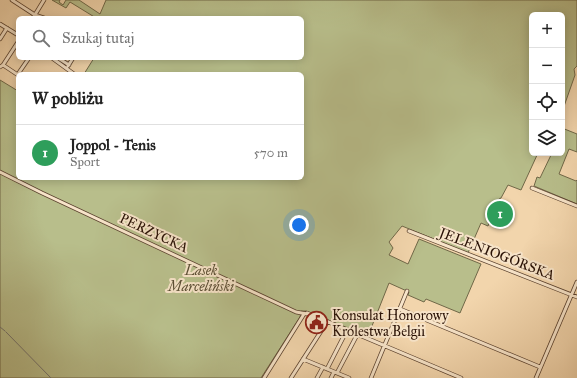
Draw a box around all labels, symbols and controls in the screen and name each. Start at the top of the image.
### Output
map controls [529,12,565,156]
button: + [529,12,565,48]
search box [16,16,304,60]
icon: search [30,27,52,49]
text: Szukaj tutaj [62,29,134,47]
button: − [529,48,565,84]
button: locate [529,84,565,120]
text: W pobliżu [32,88,103,109]
button: layers [529,120,565,156]
text: Joppol - Tenis [70,136,156,154]
text: 1 [42,145,48,161]
text: 570 m [254,145,288,161]
text: Sport [70,154,100,170]
pin: 1 [487,199,513,229]
street label: PERZYCKA [117,210,192,257]
your location [289,215,309,235]
street label: JELENIOGÓRSKA [435,222,558,285]
park label: Lasek Marceliński [166,262,234,295]
place label: Konsulat Honorowy Królestwa Belgii [332,307,449,340]
public building icon: Konsulat Honorowy Królestwa Belgii [303,310,329,336]

